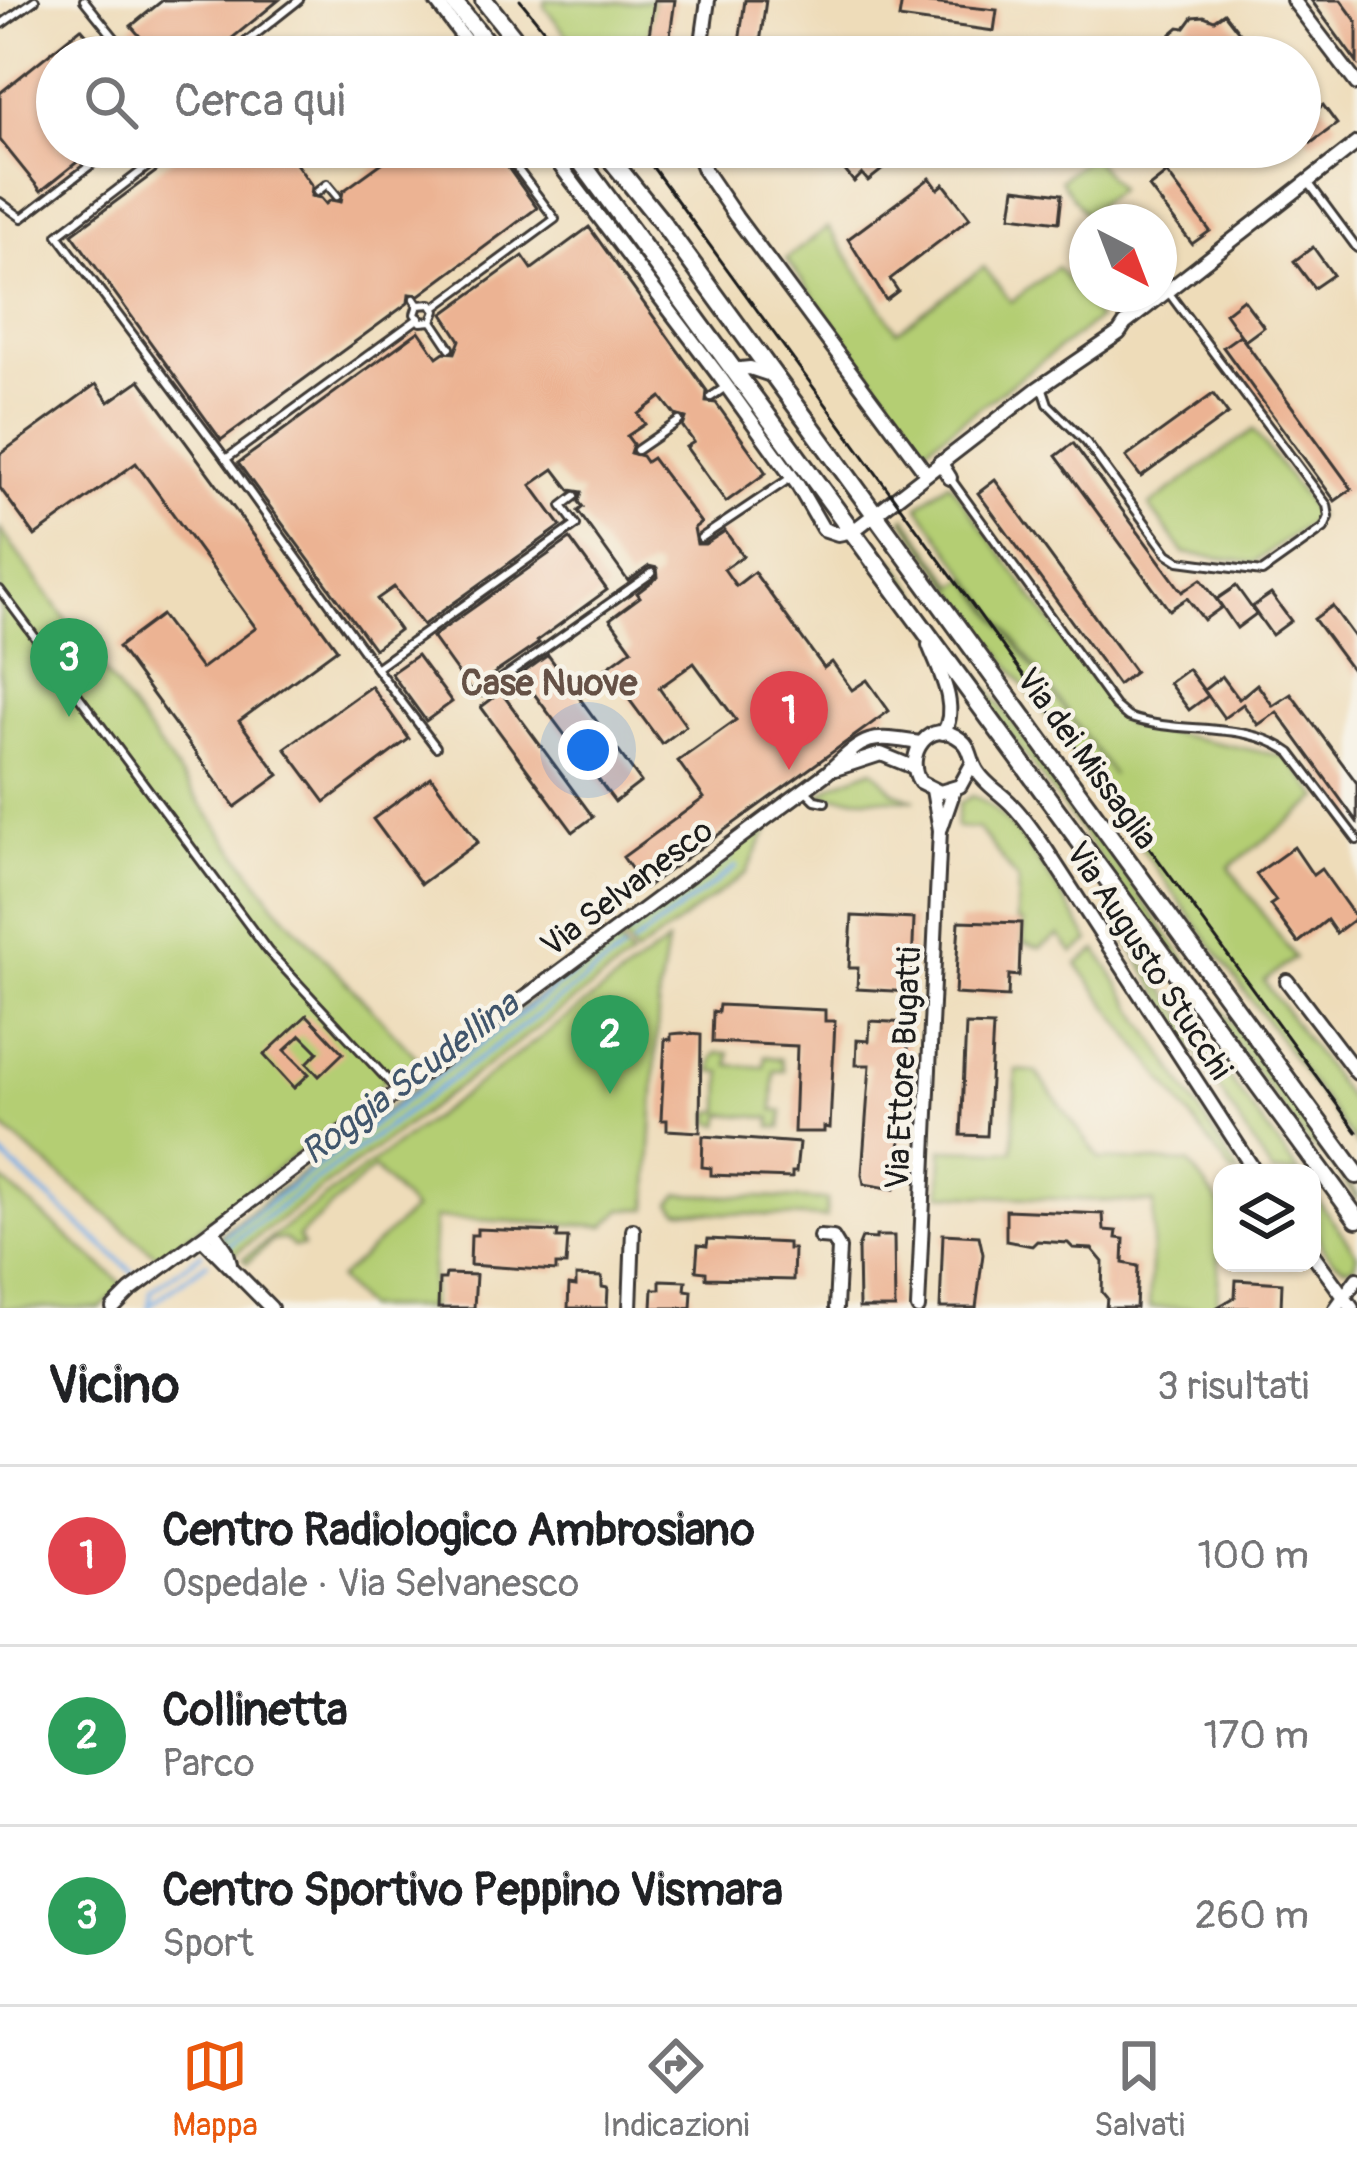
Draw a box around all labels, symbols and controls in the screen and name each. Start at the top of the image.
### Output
search box [36,36,1321,168]
icon: search [78,69,144,135]
text: Cerca qui [174,74,345,130]
north arrow [1069,204,1177,312]
pin: 3 [30,618,108,717]
street label: Via dei Missaglia [1007,660,1166,858]
district label: Case Nuove [461,661,638,706]
pin: 1 [750,671,828,770]
your location [558,720,618,780]
street label: Via Selvanesco [533,810,721,966]
street label: Via Augusto Stucchi [1057,834,1241,1087]
street label: Via Ettore Bugatti [877,946,930,1190]
water label: Roggia Scudellina [292,980,529,1175]
pin: 2 [571,995,649,1094]
map controls [1213,1164,1321,1272]
button: layers [1213,1164,1321,1272]
text: Vicino [48,1354,179,1418]
text: 3 risultati [1157,1362,1309,1411]
text: Centro Radiologico Ambrosiano [162,1503,755,1559]
text: 1 [79,1531,95,1580]
text: 100 m [1197,1531,1309,1580]
text: Ospedale · Via Selvanesco [162,1559,579,1608]
text: Collinetta [162,1683,348,1739]
text: 2 [76,1711,98,1760]
text: 170 m [1203,1711,1309,1760]
text: Parco [162,1739,255,1788]
text: Centro Sportivo Peppino Vismara [162,1863,783,1919]
text: 3 [76,1891,98,1940]
text: 260 m [1195,1891,1309,1940]
text: Sport [162,1919,254,1968]
tab: Mappa [172,2033,258,2146]
tab: Indicazioni [602,2033,749,2146]
tab: Salvati [1094,2033,1185,2146]

